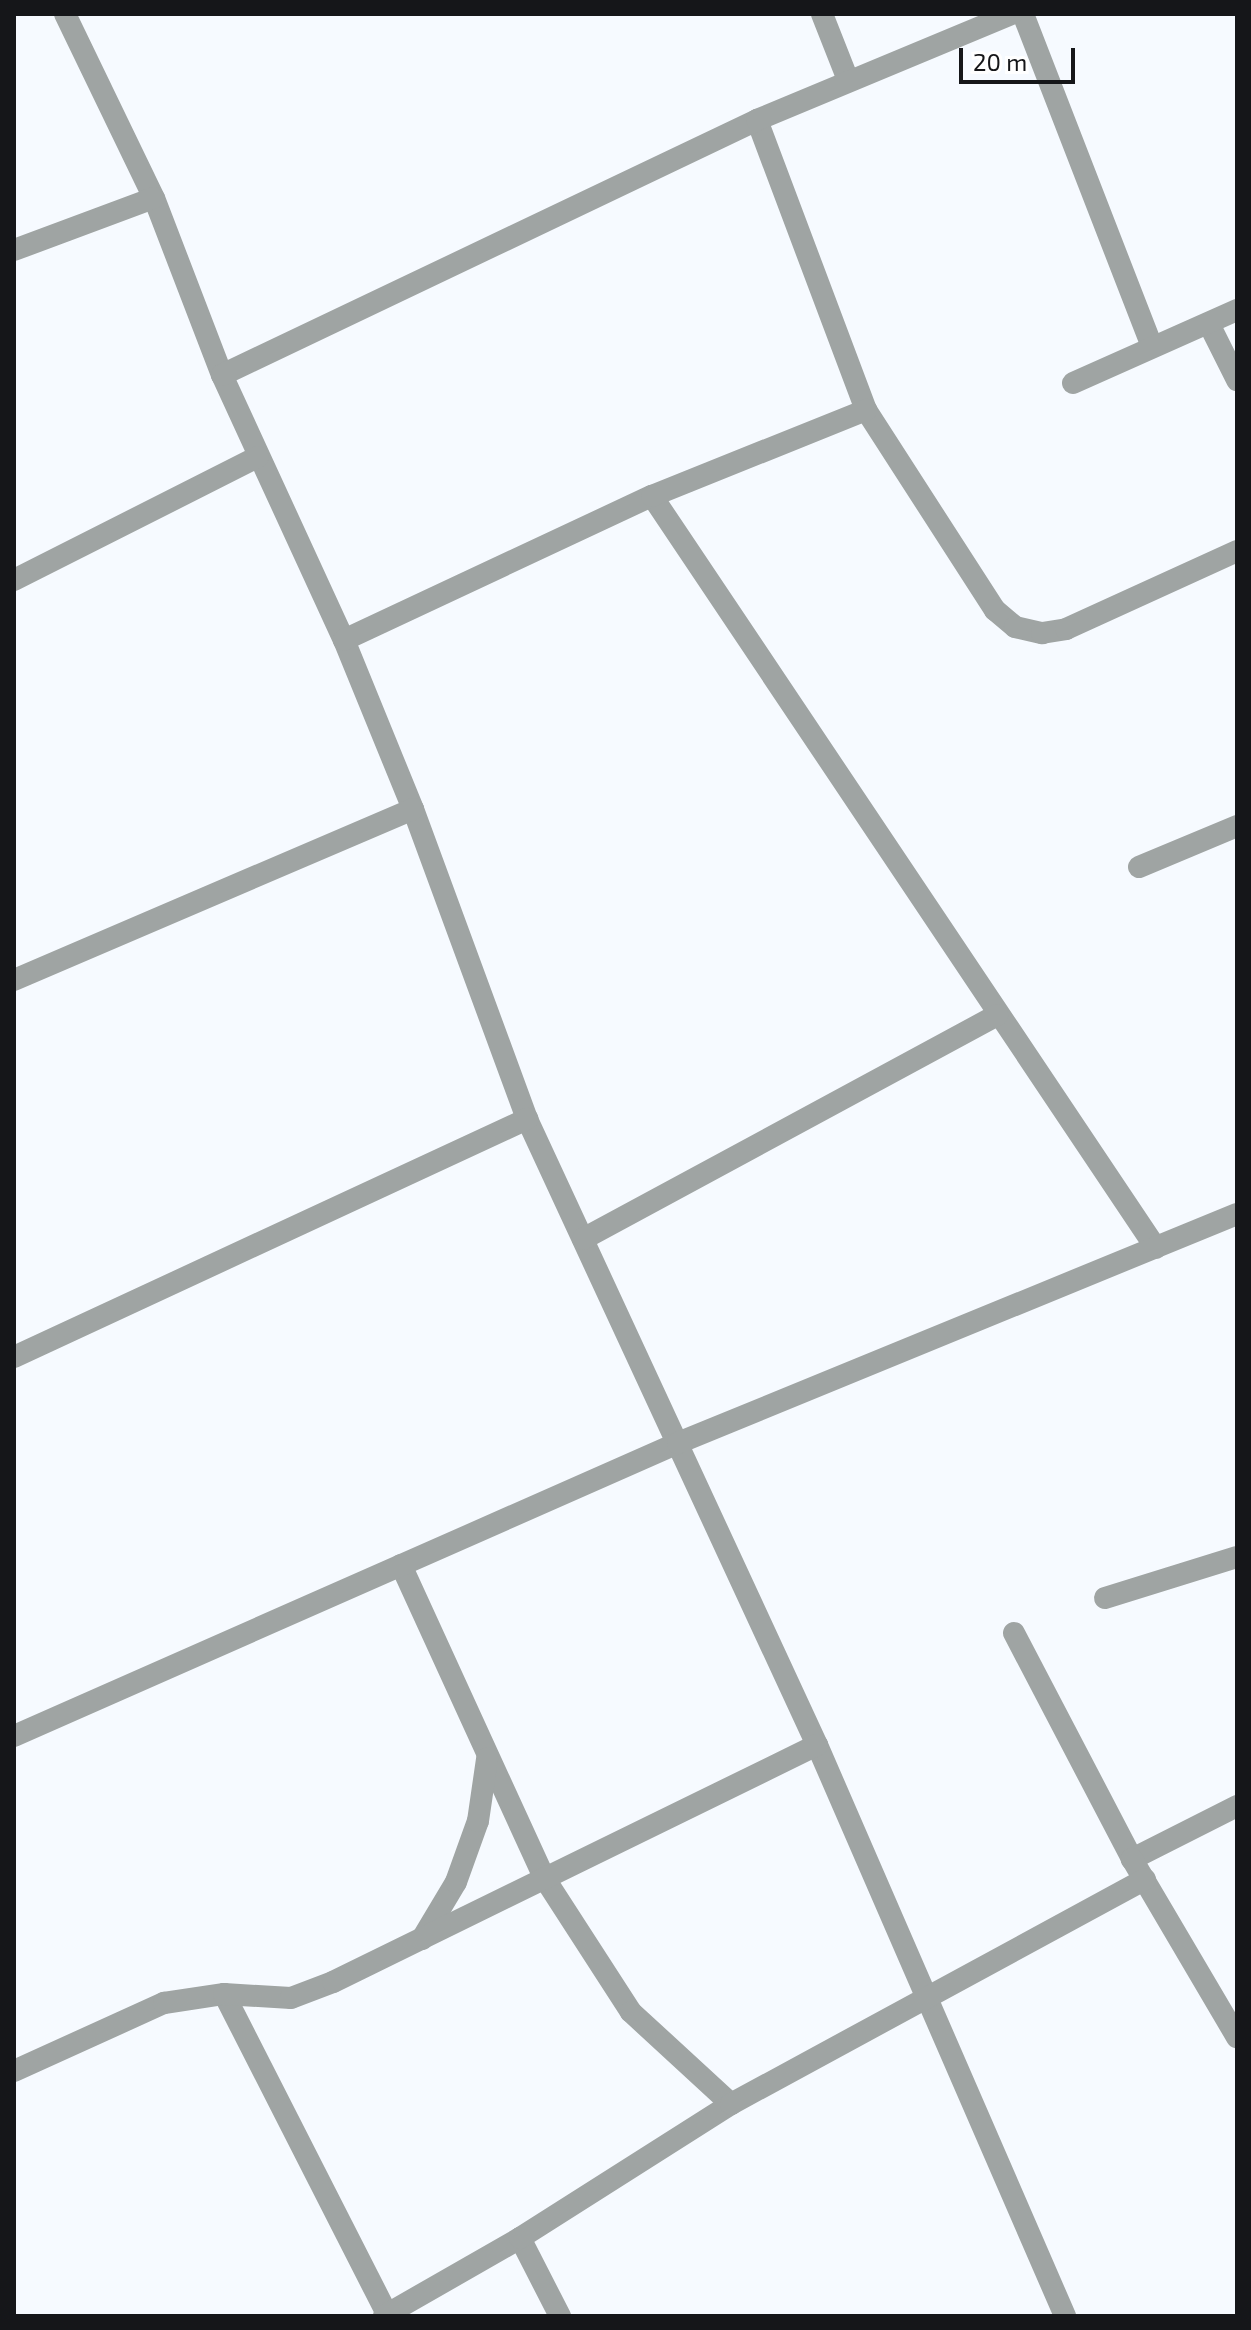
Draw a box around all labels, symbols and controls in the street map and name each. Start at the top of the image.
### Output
scale bar [963,32,1079,82]
text: 20 m [973,47,1027,76]

